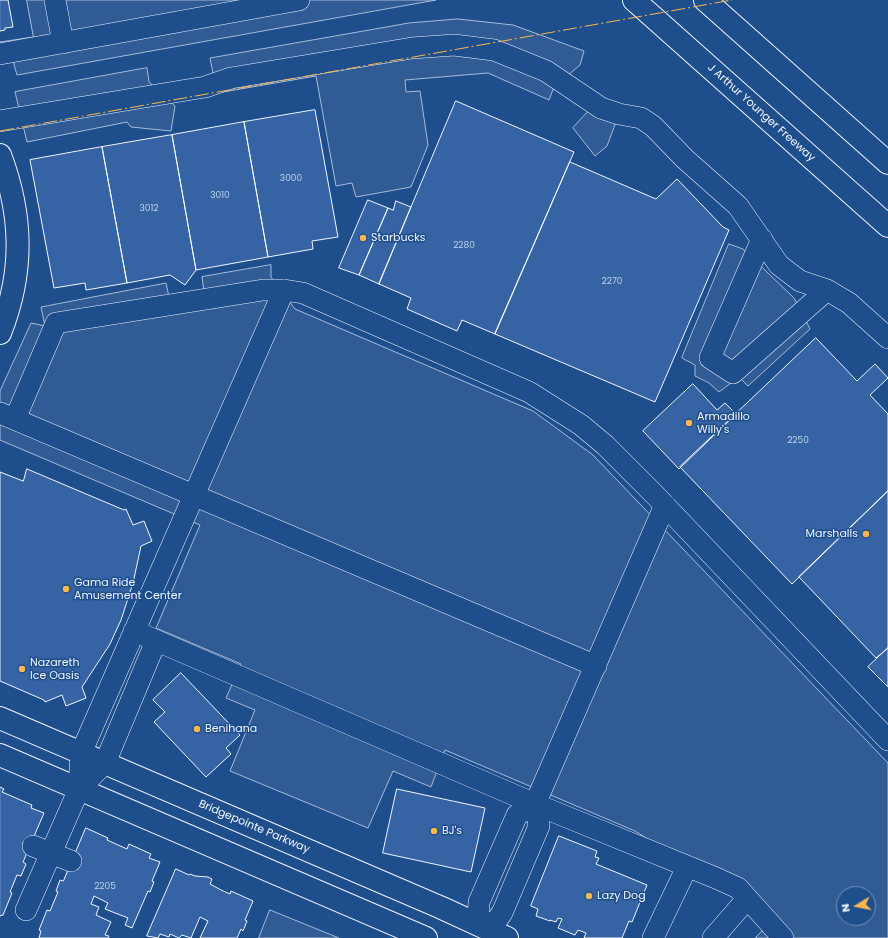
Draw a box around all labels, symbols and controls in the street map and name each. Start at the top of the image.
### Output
street label: J Arthur Younger Freeway [704,61,818,165]
house number: 3000 [280,174,302,184]
house number: 3010 [210,191,230,201]
house number: 3012 [139,204,159,214]
place label: Starbucks [371,231,426,245]
marker: Starbucks [358,233,368,243]
house number: 2280 [453,241,475,251]
house number: 2270 [602,277,622,287]
place label: Armadillo Willy's [697,410,750,436]
marker: Armadillo Willy's [684,418,694,428]
house number: 2250 [787,436,809,446]
place label: Marshalls [806,527,858,541]
marker: Marshalls [861,529,871,539]
place label: Gama Ride Amusement Center [74,576,182,602]
marker: Gama Ride Amusement Center [61,584,71,594]
place label: Nazareth Ice Oasis [30,656,80,682]
marker: Nazareth Ice Oasis [17,664,27,674]
place label: Benihana [205,722,257,736]
marker: Benihana [192,724,202,734]
street label: Bridgepointe Parkway [196,798,312,856]
place label: BJ's [442,824,462,838]
marker: BJ's [429,826,439,836]
house number: 2205 [94,882,116,892]
north arrow [836,886,876,926]
place label: Lazy Dog [597,889,646,903]
marker: Lazy Dog [584,891,594,901]
text: N [837,902,854,913]

